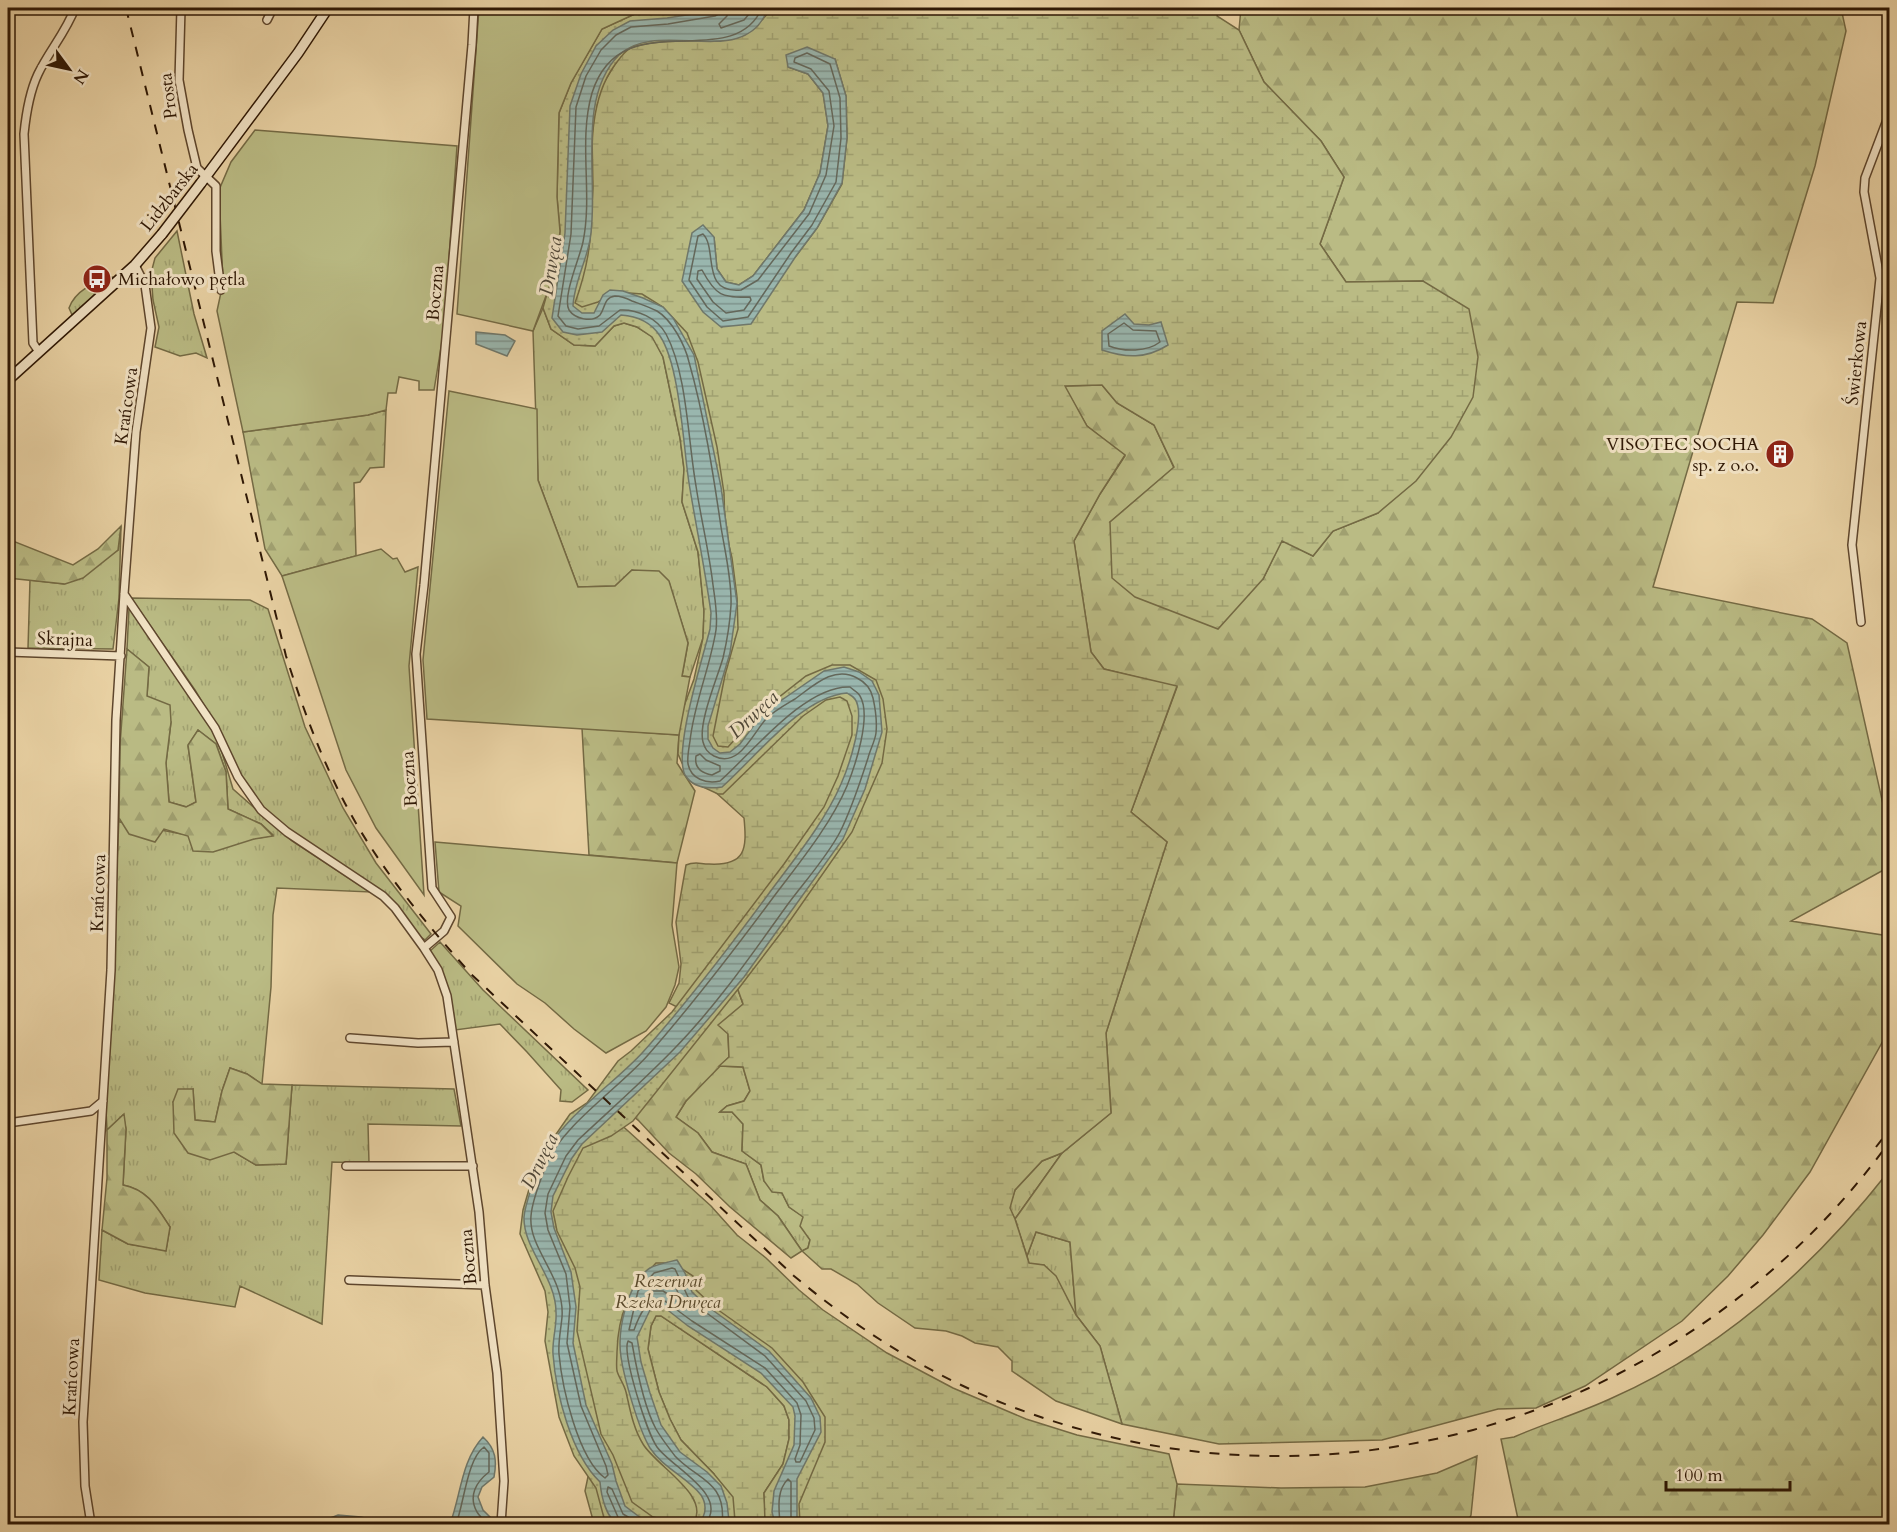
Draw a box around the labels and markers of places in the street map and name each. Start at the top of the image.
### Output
bus stop icon: Michałowo pętla [81,263,113,295]
place label: Michałowo pętla [118,267,246,292]
place label: VISOTEC SOCHA sp. z o.o. [1606,432,1759,478]
building icon: VISOTEC SOCHA sp. z o.o. [1764,438,1796,470]

